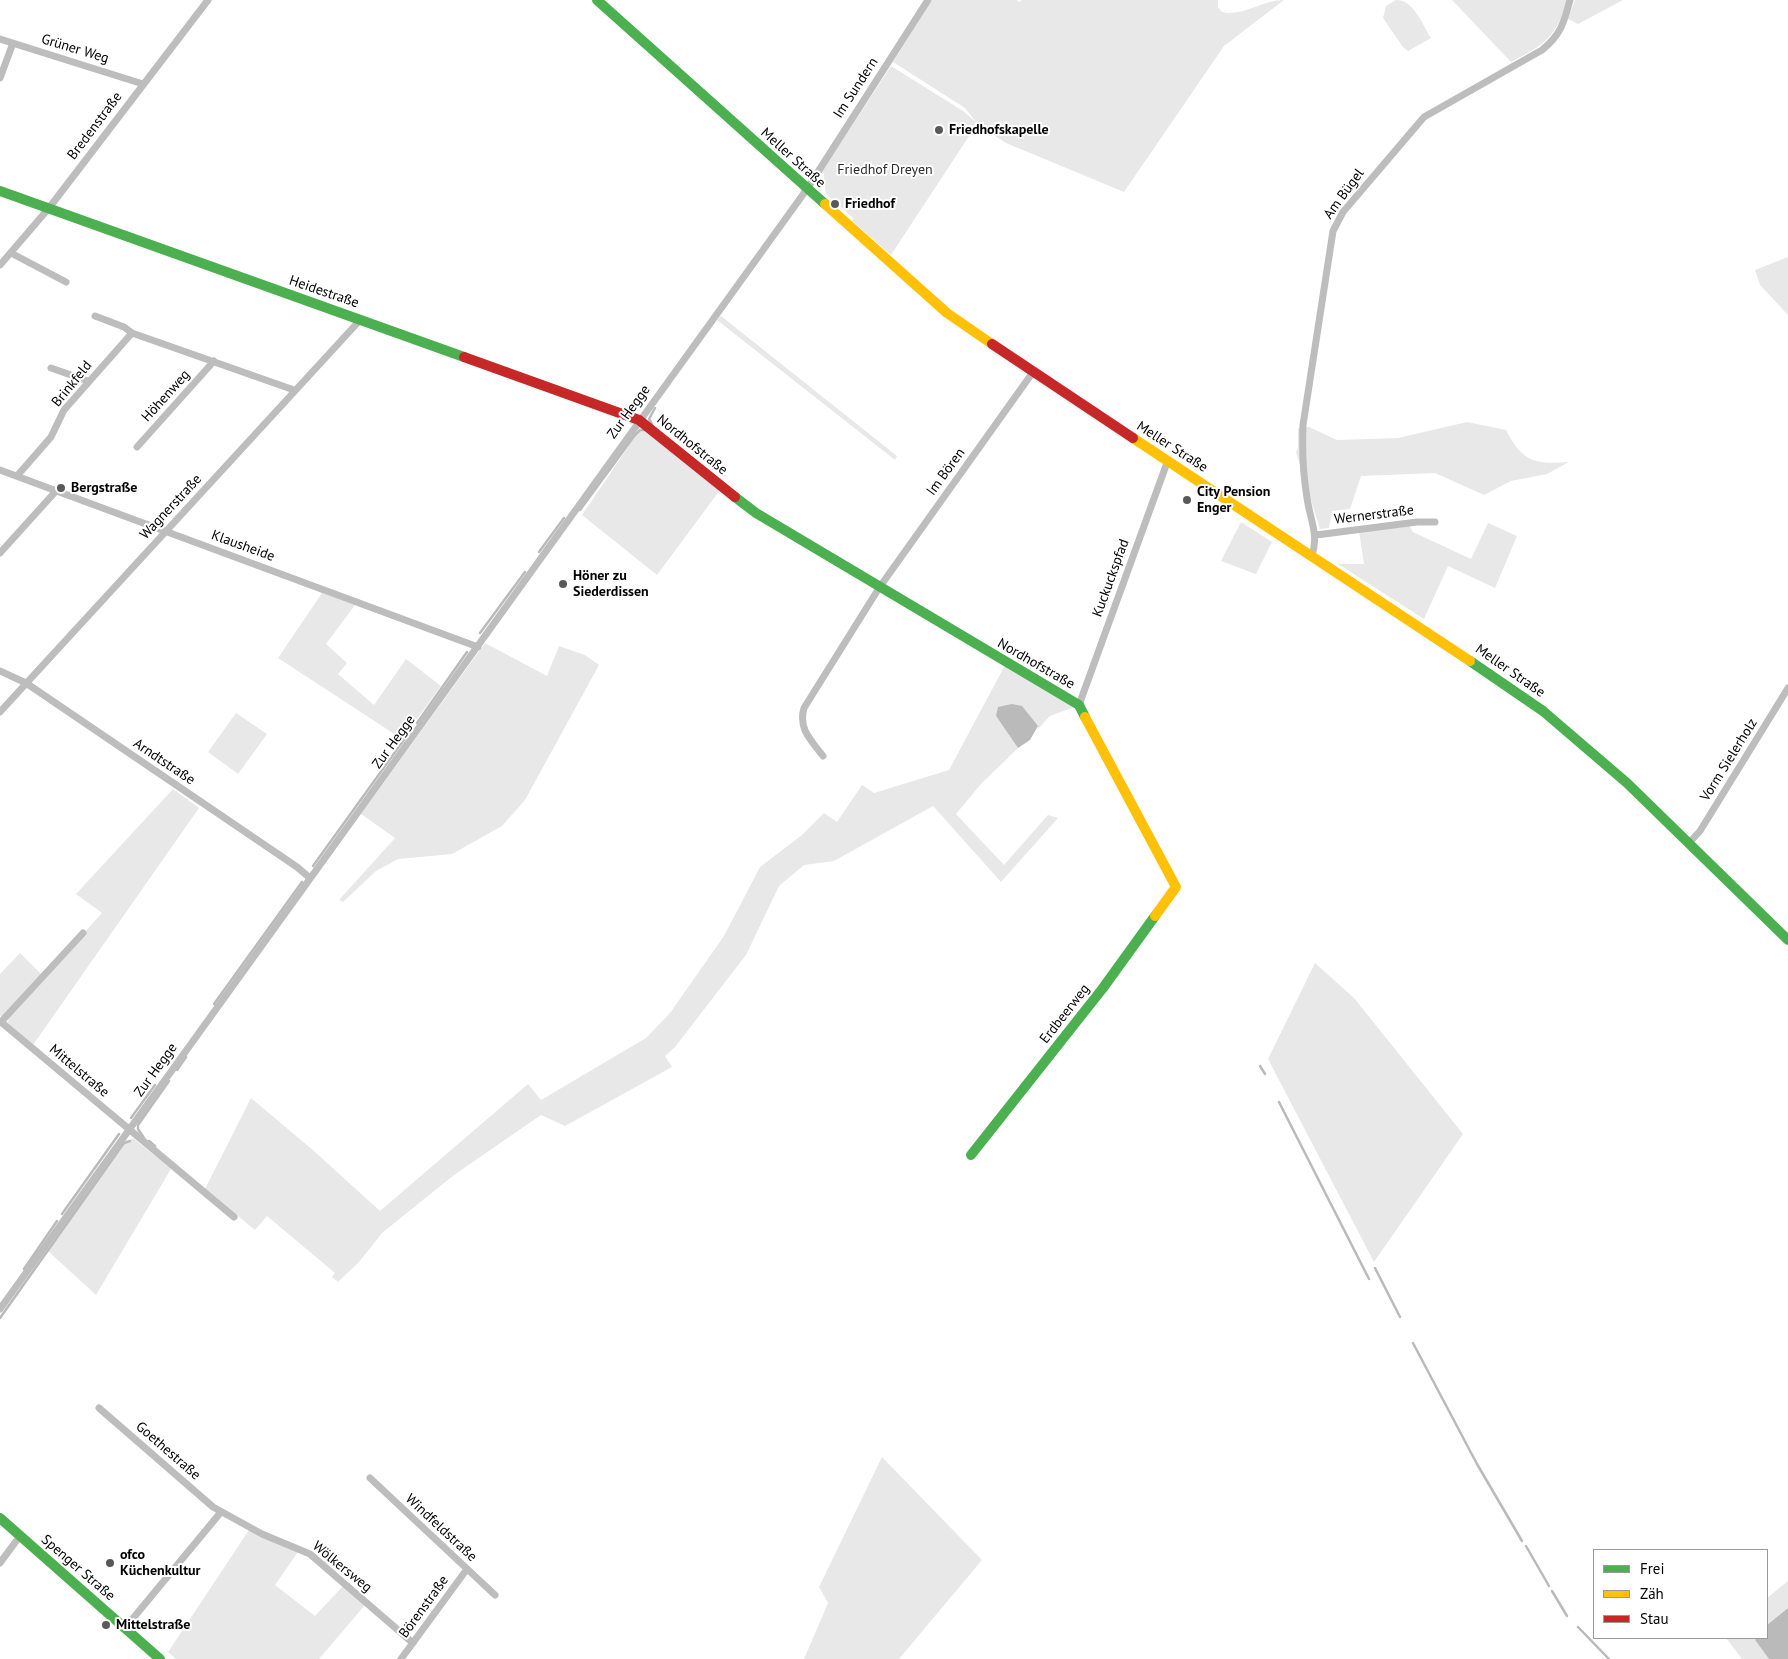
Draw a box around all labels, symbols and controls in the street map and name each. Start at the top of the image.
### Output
street label: Grüner Weg [39,31,111,67]
street label: Im Sundern [830,55,882,121]
street label: Bredenstraße [64,89,126,163]
place label: Friedhofskapelle [949,122,1049,138]
marker: Friedhofskapelle [933,124,945,136]
street label: Meller Straße [757,125,829,191]
park label: Friedhof Dreyen [837,162,933,178]
street label: Am Bügel [1320,166,1368,222]
place label: Friedhof [845,196,895,212]
marker: Friedhof [829,198,841,210]
street label: Heidestraße [287,272,361,312]
street label: Brinkfeld [48,358,96,410]
street label: Höhenweg [138,367,194,425]
street label: Zur Hegge [604,382,654,442]
street label: Nordhofstraße [653,411,731,479]
street label: Meller Straße [1133,418,1211,476]
street label: Im Bören [923,445,969,499]
street label: Wagnerstraße [137,471,205,543]
place label: Bergstraße [71,480,137,496]
marker: Bergstraße [55,482,67,494]
place label: City Pension Enger [1197,484,1270,516]
marker: City Pension Enger [1181,494,1193,506]
street label: Wernerstraße [1333,502,1415,528]
street label: Klausheide [209,527,277,565]
street label: Kuckuckspfad [1089,537,1133,619]
place label: Höner zu Siederdissen [573,568,649,600]
marker: Höner zu Siederdissen [557,578,569,590]
street label: Nordhofstraße [994,635,1078,693]
street label: Meller Straße [1472,641,1548,701]
street label: Zur Hegge [369,712,419,772]
street label: Vorm Sielerholz [1697,716,1761,804]
street label: Arndtstraße [130,735,198,789]
street label: Erdbeerweg [1037,981,1093,1047]
street label: Zur Hegge [131,1040,181,1100]
street label: Mittelstraße [46,1041,112,1101]
street label: Goethestraße [132,1418,204,1484]
street label: Windfeldstraße [402,1491,480,1565]
street label: Spenger Straße [38,1531,118,1605]
street label: Wölkersweg [309,1538,375,1596]
place label: ofco Küchenkultur [120,1547,200,1580]
legend [1593,1549,1768,1639]
marker: ofco Küchenkultur [104,1557,116,1569]
text: Frei [1640,1559,1665,1578]
street label: Börenstraße [396,1573,452,1641]
text: Zäh [1640,1584,1664,1603]
text: Stau [1640,1609,1669,1628]
place label: Mittelstraße [116,1617,190,1633]
marker: Mittelstraße [100,1619,112,1631]

